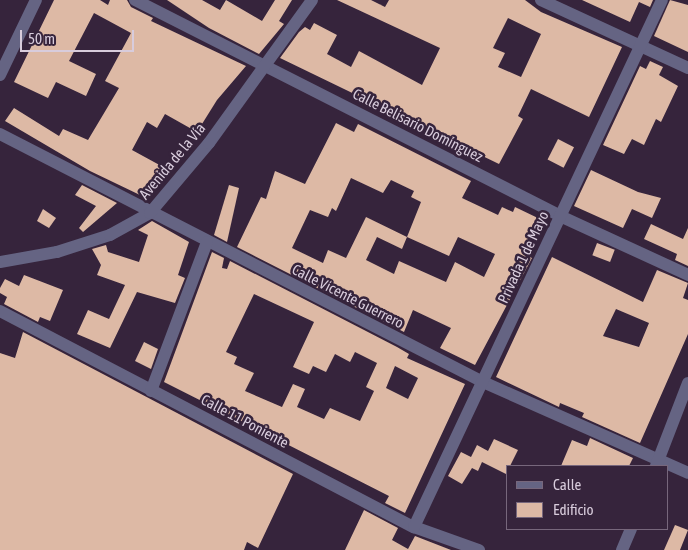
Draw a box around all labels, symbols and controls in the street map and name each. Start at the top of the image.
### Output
scale bar [22,20,136,52]
text: 50 m [28,30,55,47]
street label: Calle Belisario Domínguez [350,84,486,166]
street label: Avenida de la Vía [135,119,209,203]
street label: Privada 1 de Mayo [494,208,552,306]
street label: Calle Vicente Guerrero [289,260,407,332]
street label: Calle 11 Poniente [198,390,292,452]
legend [506,465,668,530]
text: Calle [553,476,581,493]
text: Edificio [553,501,594,518]

